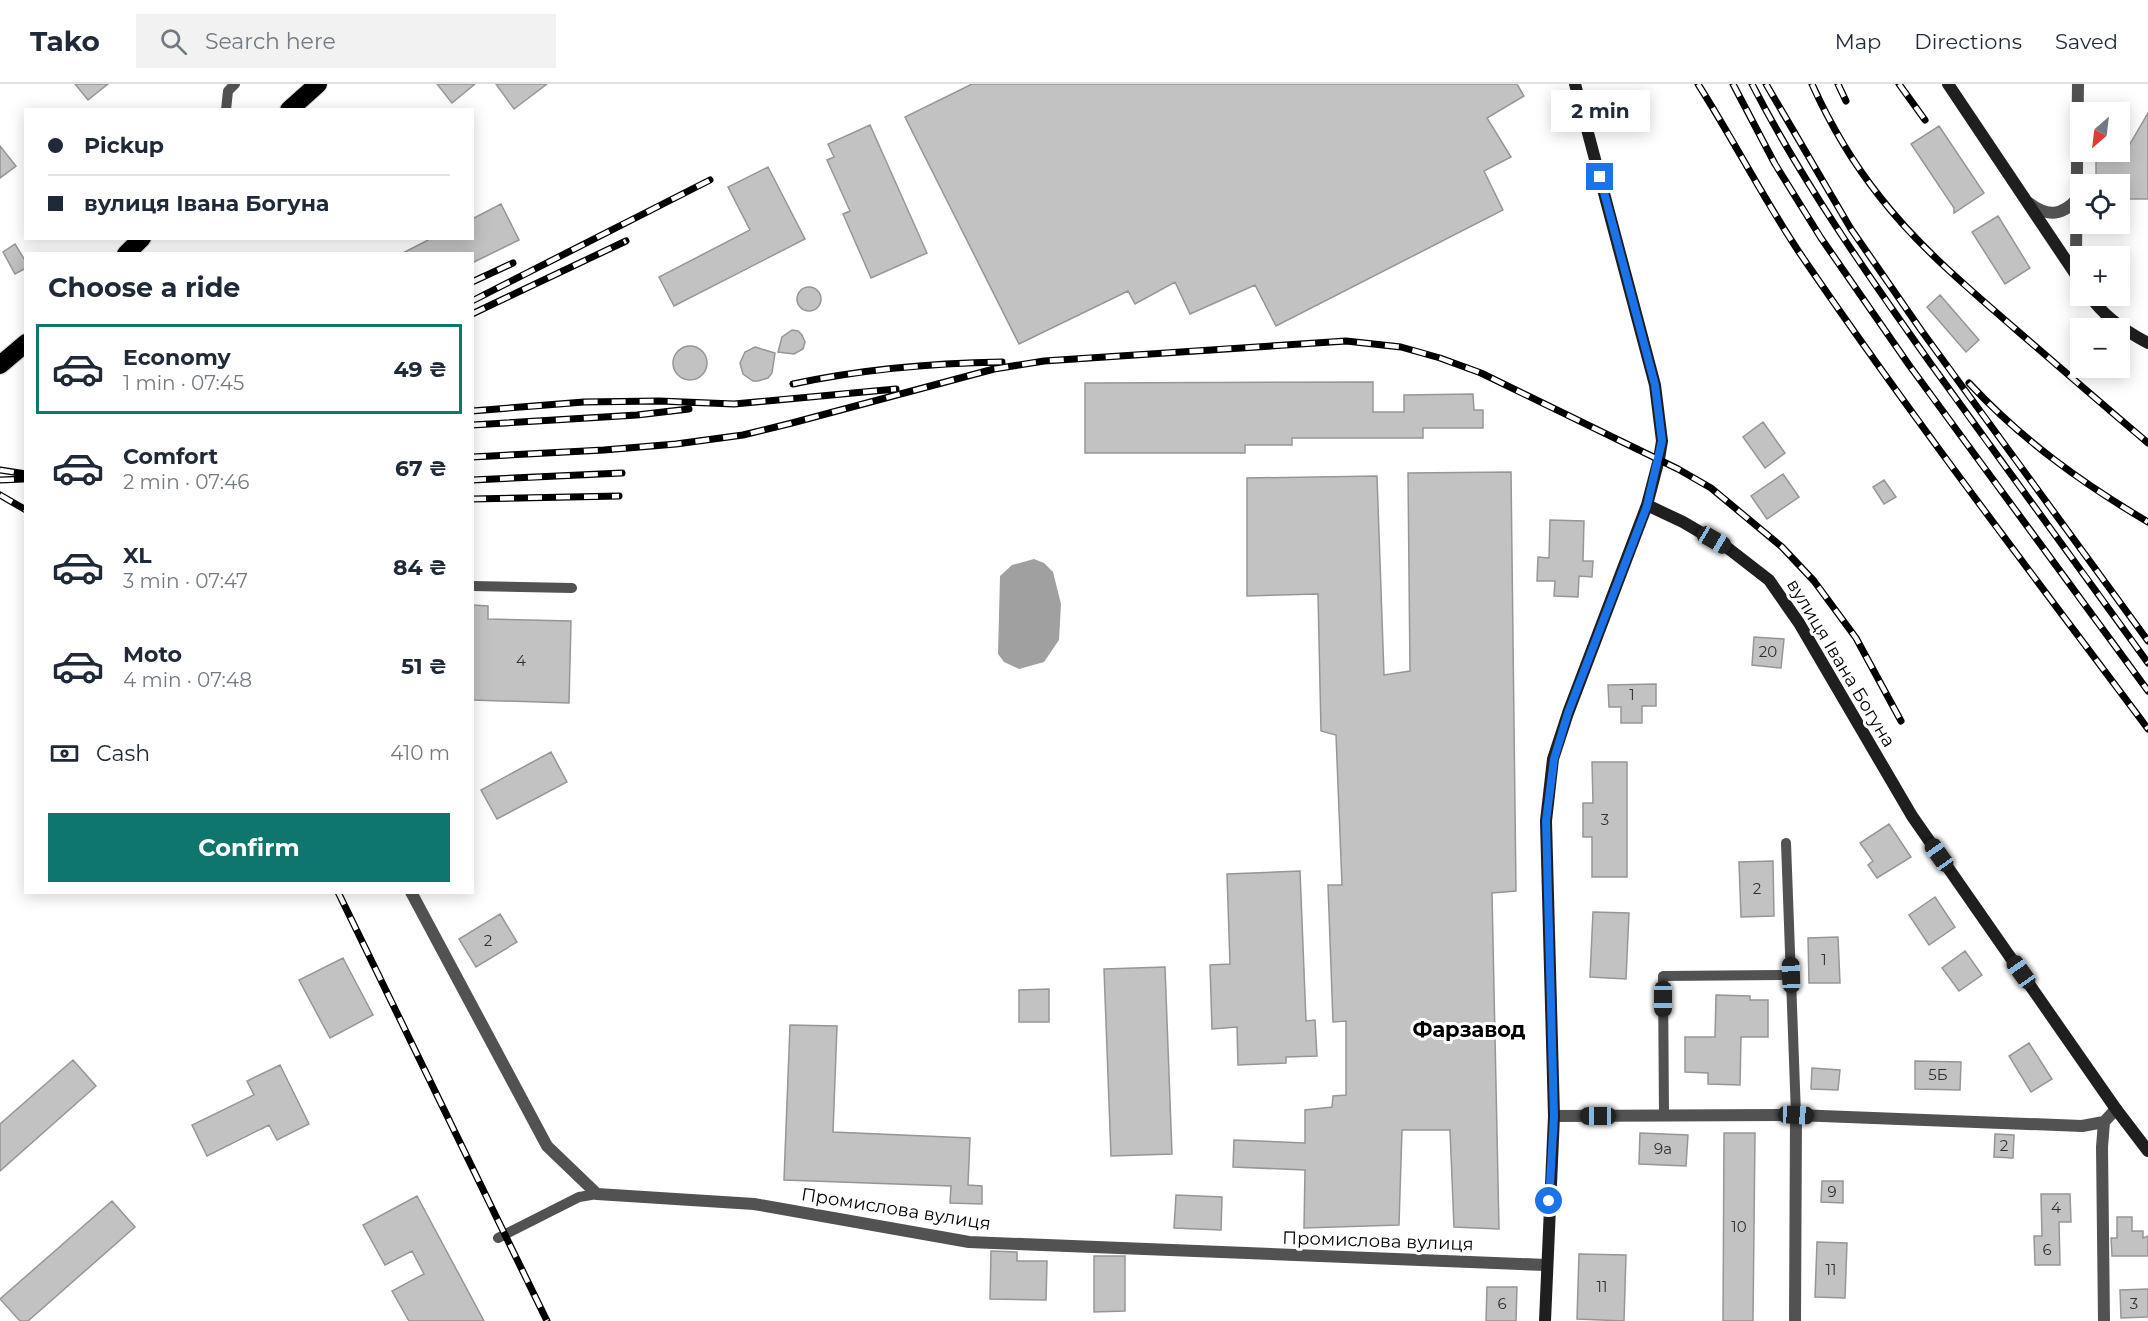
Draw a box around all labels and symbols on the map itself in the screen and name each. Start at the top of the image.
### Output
callout: 2 min [1550,90,1650,132]
north arrow [2070,102,2130,162]
route end [1586,163,1613,190]
car [1694,523,1734,557]
street label: вулиця Івана Богуна [1782,575,1900,751]
house number: 20 [1759,642,1777,661]
house number: 4 [516,651,526,670]
house number: 1 [1629,685,1635,704]
house number: 3 [1601,810,1609,829]
car [1921,835,1957,875]
house number: 2 [1753,879,1761,898]
house number: 2 [484,931,492,950]
house number: 1 [1821,950,1827,969]
car [2003,952,2039,992]
car [1781,957,1801,993]
car [1654,981,1672,1017]
district label: Фарзавод [1412,1017,1526,1042]
house number: 5Б [1928,1065,1948,1084]
car [1778,1105,1814,1125]
car [1580,1107,1616,1125]
house number: 2 [2000,1136,2008,1155]
house number: 9а [1654,1139,1672,1158]
house number: 9 [1827,1182,1837,1201]
street label: Промислова вулиця [800,1183,992,1235]
route start [1535,1187,1562,1214]
house number: 4 [2051,1198,2061,1217]
house number: 10 [1731,1217,1747,1236]
street label: Промислова вулиця [1282,1227,1474,1255]
house number: 6 [2042,1240,2052,1259]
house number: 11 [1826,1260,1836,1279]
house number: 11 [1597,1277,1607,1296]
house number: 6 [1497,1294,1507,1313]
house number: 3 [2130,1294,2138,1313]

